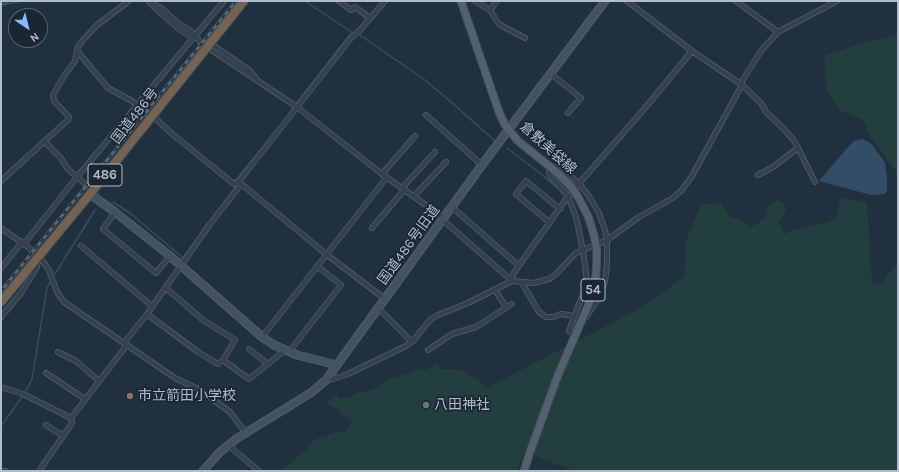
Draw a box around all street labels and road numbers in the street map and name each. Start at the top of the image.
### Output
street label: 国道486号 [108,85,162,147]
street label: 倉敷美袋線 [516,118,580,178]
road number: 486 [88,164,122,186]
street label: 国道486号旧道 [374,202,444,288]
road number: 54 [581,279,605,301]

